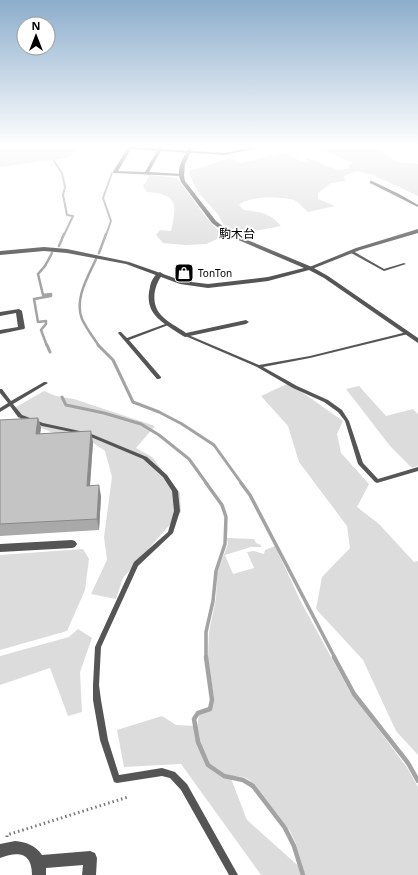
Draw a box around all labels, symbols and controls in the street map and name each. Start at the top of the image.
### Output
north arrow [16,16,56,56]
text: N [32,18,40,33]
district label: 駒木台 [219,225,255,242]
shop icon: TonTon [173,262,195,284]
place label: TonTon [198,266,232,280]

